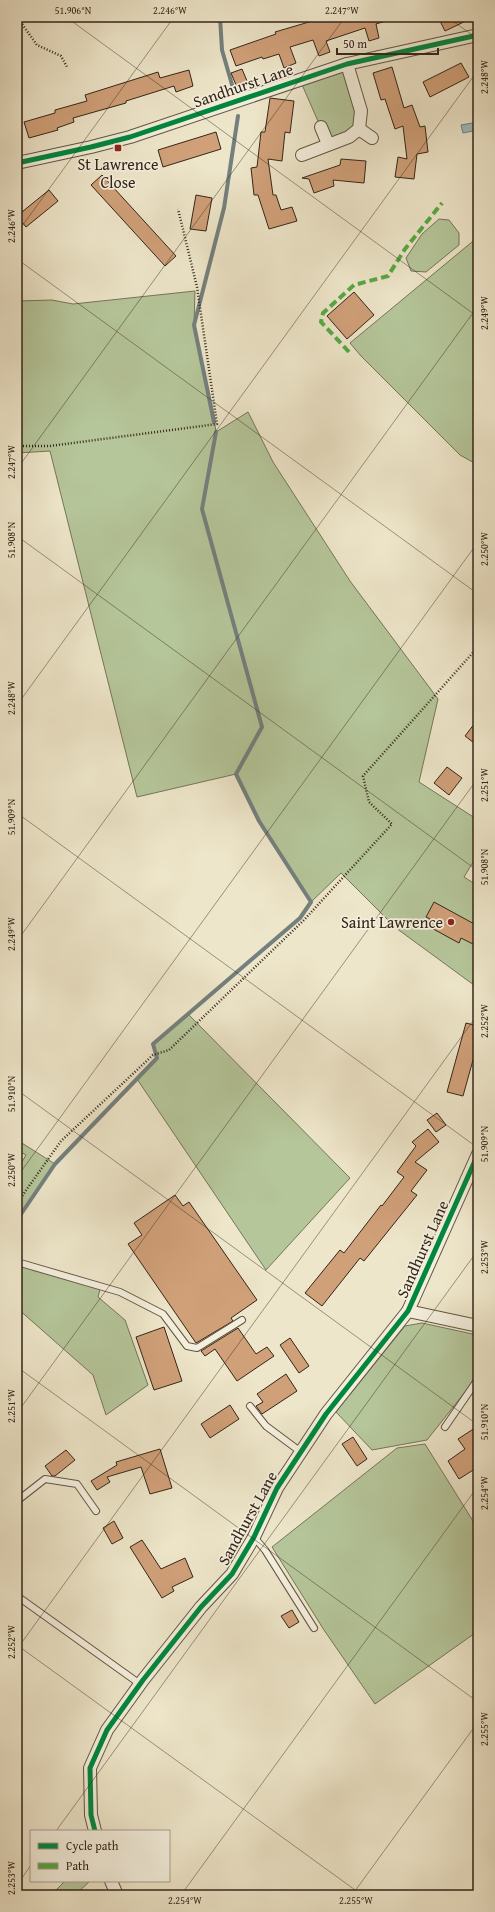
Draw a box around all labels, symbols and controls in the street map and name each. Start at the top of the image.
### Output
text: 51.906°N [55,3,92,18]
text: 2.246°W [153,3,187,18]
text: 2.247°W [325,3,359,18]
scale bar [337,30,438,56]
text: 50 m [343,35,367,52]
street label: Sandhurst Lane [190,57,296,113]
text: 2.248°W [477,60,492,94]
marker: St Lawrence Close [113,143,123,153]
place label: St Lawrence Close [78,152,158,194]
text: 2.246°W [4,209,19,243]
text: 2.249°W [477,296,492,330]
text: 2.247°W [4,445,19,479]
text: 51.908°N [4,521,19,558]
text: 2.250°W [477,532,492,566]
text: 2.248°W [4,681,19,715]
text: 2.251°W [477,768,492,802]
text: 51.909°N [4,798,19,835]
text: 51.908°N [477,848,492,885]
place label: Saint Lawrence [341,910,443,934]
text: 2.249°W [4,917,19,951]
marker: Saint Lawrence [446,917,456,927]
text: 2.252°W [477,1004,492,1038]
text: 51.910°N [4,1075,19,1112]
text: 51.909°N [477,1125,492,1162]
text: 2.250°W [4,1153,19,1187]
street label: Sandhurst Lane [390,1196,454,1302]
text: 2.253°W [477,1240,492,1274]
text: 2.251°W [4,1389,19,1423]
text: 51.910°N [477,1403,492,1440]
street label: Sandhurst Lane [211,1466,283,1570]
text: 2.254°W [477,1476,492,1510]
text: 2.252°W [4,1625,19,1659]
text: 2.255°W [477,1712,492,1746]
legend [30,1830,170,1882]
text: Cycle path [66,1837,119,1854]
text: Path [66,1857,89,1874]
text: 2.253°W [4,1861,19,1895]
text: 2.254°W [168,1893,202,1908]
text: 2.255°W [339,1893,373,1908]

